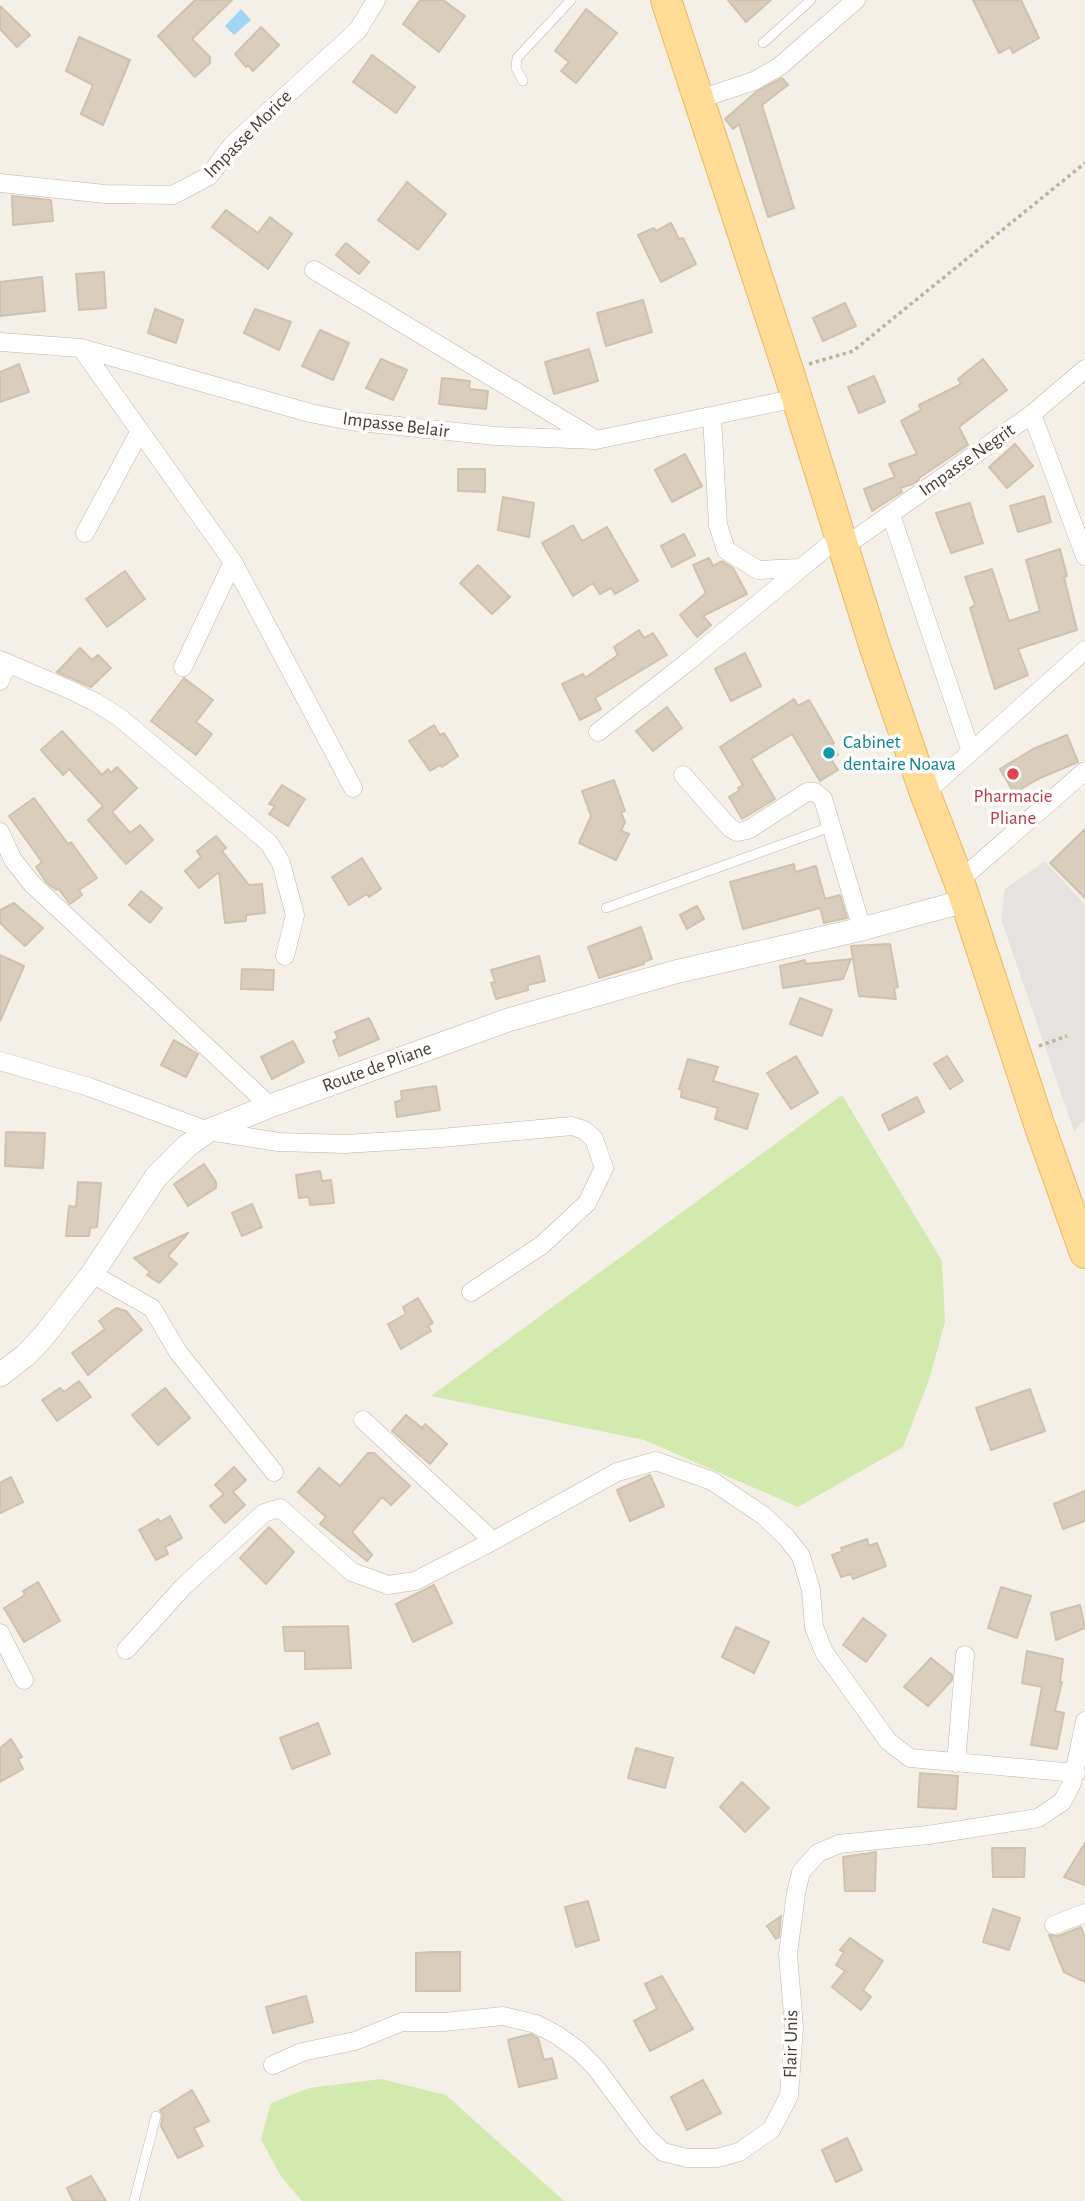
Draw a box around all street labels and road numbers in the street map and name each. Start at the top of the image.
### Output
street label: Impasse Morice [199,85,297,183]
street label: Impasse Belair [341,407,451,443]
street label: Impasse Negrit [915,419,1019,501]
street label: Route de Pliane [319,1037,435,1097]
street label: Flair Unis [779,2010,803,2078]

